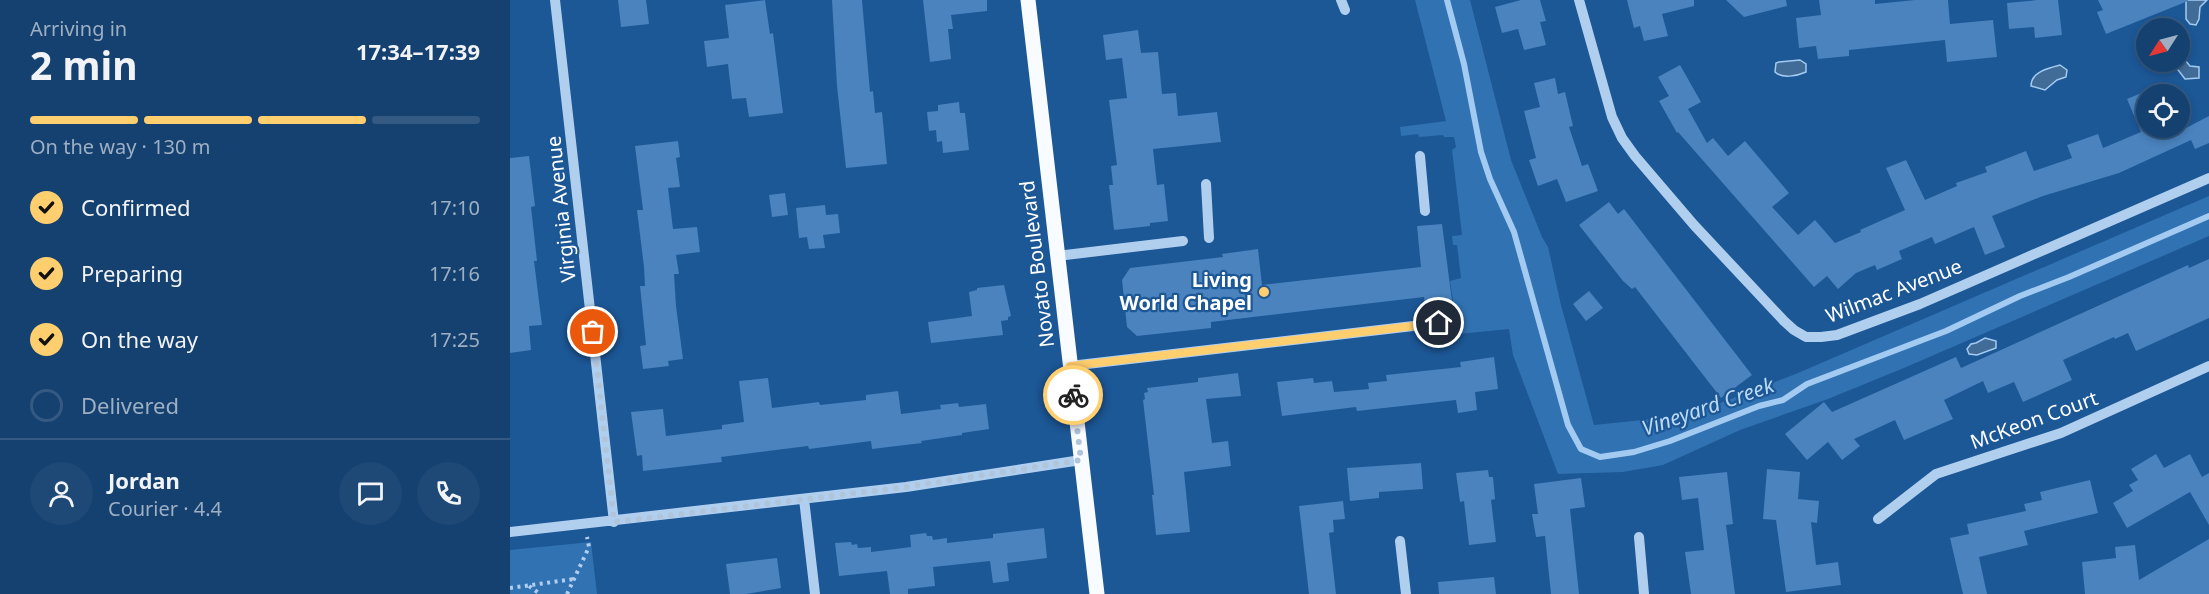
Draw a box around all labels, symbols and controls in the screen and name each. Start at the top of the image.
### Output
text: Arriving in [30,15,127,42]
north arrow [2136,18,2190,72]
map controls [2136,18,2190,138]
text: 17:34–17:39 [356,36,480,66]
text: 2 min [30,38,137,91]
button: locate [2136,84,2190,138]
text: On the way · 130 m [30,133,210,160]
street label: Virginia Avenue [539,135,582,283]
street label: Novato Boulevard [1013,179,1060,349]
icon: check [30,191,63,224]
text: Confirmed [81,192,191,222]
text: 17:10 [429,194,480,221]
street label: Wilmac Avenue [1822,252,1966,329]
icon: check [30,257,63,290]
text: Preparing [81,258,183,288]
text: 17:16 [429,260,480,287]
place label: Living World Chapel [1119,266,1252,316]
marker: Living World Chapel [1257,285,1271,299]
pin [1413,297,1464,348]
pin [567,306,618,357]
icon: home [1422,306,1455,339]
icon: bag [576,315,609,348]
icon: check [30,323,63,356]
text: On the way [81,324,198,354]
text: 17:25 [429,326,480,353]
courier [1043,365,1103,425]
water label: Vineyard Creek [1638,370,1779,442]
icon: bike [1057,379,1090,412]
street label: McKeon Court [1966,384,2101,455]
text: Delivered [81,390,179,420]
button: person [30,462,93,525]
button: chat [339,462,402,525]
button: phone [417,462,480,525]
text: Jordan [108,465,180,495]
text: Courier · 4.4 [108,495,222,522]

